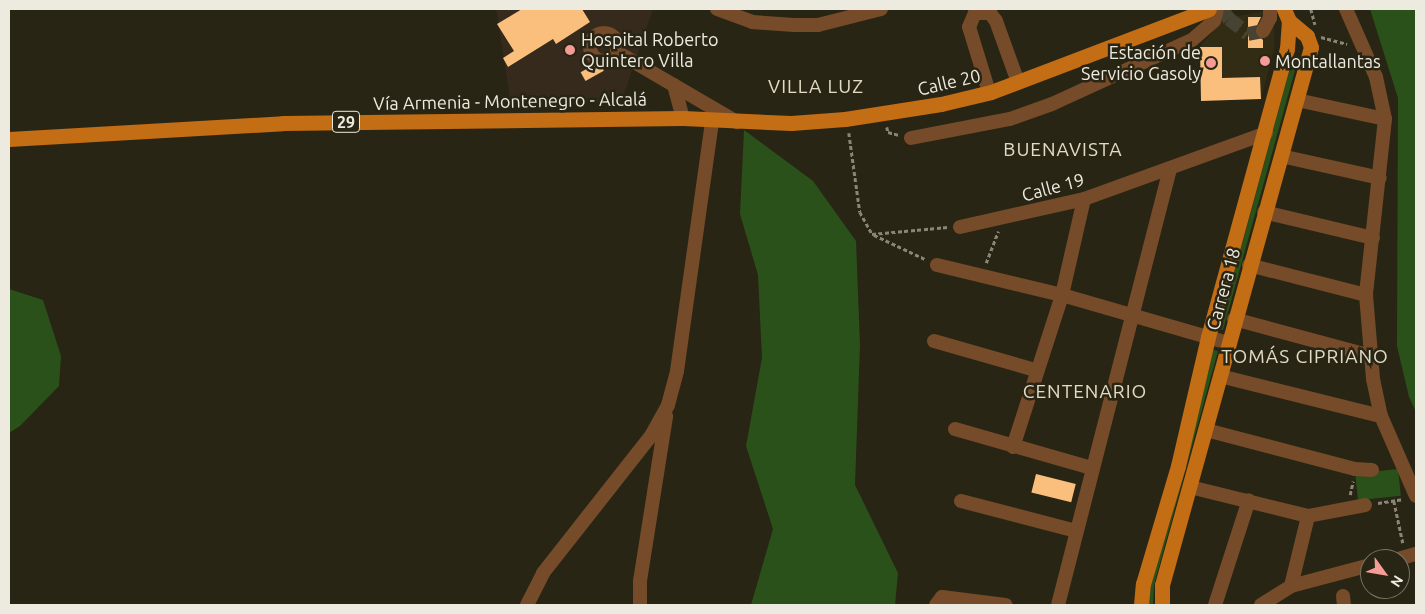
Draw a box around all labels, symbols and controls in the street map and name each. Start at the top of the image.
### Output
place label: Hospital Roberto Quintero Villa [581,29,718,72]
place label: Estación de Servicio Gasoly [1081,42,1201,84]
marker: Hospital Roberto Quintero Villa [563,43,577,57]
place label: Montallantas [1275,50,1381,72]
marker: Montallantas [1259,55,1271,67]
marker: Estación de Servicio Gasoly [1205,57,1217,69]
street label: Calle 20 [915,64,983,100]
district label: VILLA LUZ [767,76,865,98]
street label: Vía Armenia - Montenegro - Alcalá [373,88,647,114]
road number: 29 [331,108,361,136]
district label: BUENAVISTA [1002,139,1124,161]
street label: Calle 19 [1019,168,1087,206]
street label: Carrera 18 [1202,245,1244,333]
district label: TOMÁS CIPRIANO [1219,346,1391,368]
district label: CENTENARIO [1022,381,1148,403]
north arrow [1360,549,1410,599]
text: N [1387,573,1406,590]

